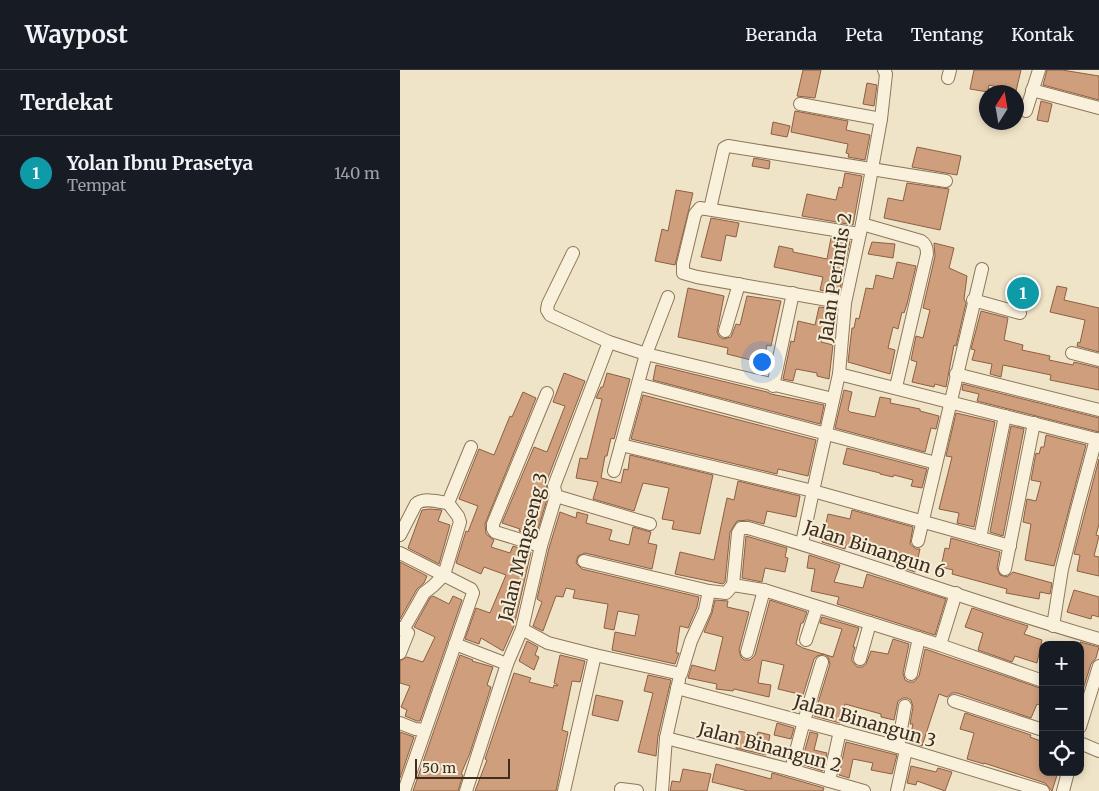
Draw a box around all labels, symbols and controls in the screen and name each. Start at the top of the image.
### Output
text: Waypost [25,19,128,50]
text: Beranda [745,23,817,46]
text: Peta [845,23,883,46]
text: Tentang [911,23,983,46]
text: Kontak [1011,23,1074,46]
north arrow [979,85,1024,130]
text: Terdekat [20,89,113,116]
text: Yolan Ibnu Prasetya [67,151,253,175]
text: 1 [32,163,40,183]
text: 140 m [334,163,380,183]
text: Tempat [67,175,126,195]
street label: Jalan Perintis 2 [813,211,857,344]
pin: 1 [1007,274,1039,312]
your location [749,349,775,375]
street label: Jalan Mangseng 3 [493,470,553,625]
street label: Jalan Binangun 6 [800,515,949,583]
map controls [1039,641,1084,776]
button: + [1039,641,1084,686]
button: − [1039,686,1084,731]
street label: Jalan Binangun 3 [790,689,939,752]
street label: Jalan Binangun 2 [695,717,844,777]
button: locate [1039,731,1084,776]
scale bar [415,756,510,779]
text: 50 m [422,759,456,777]

